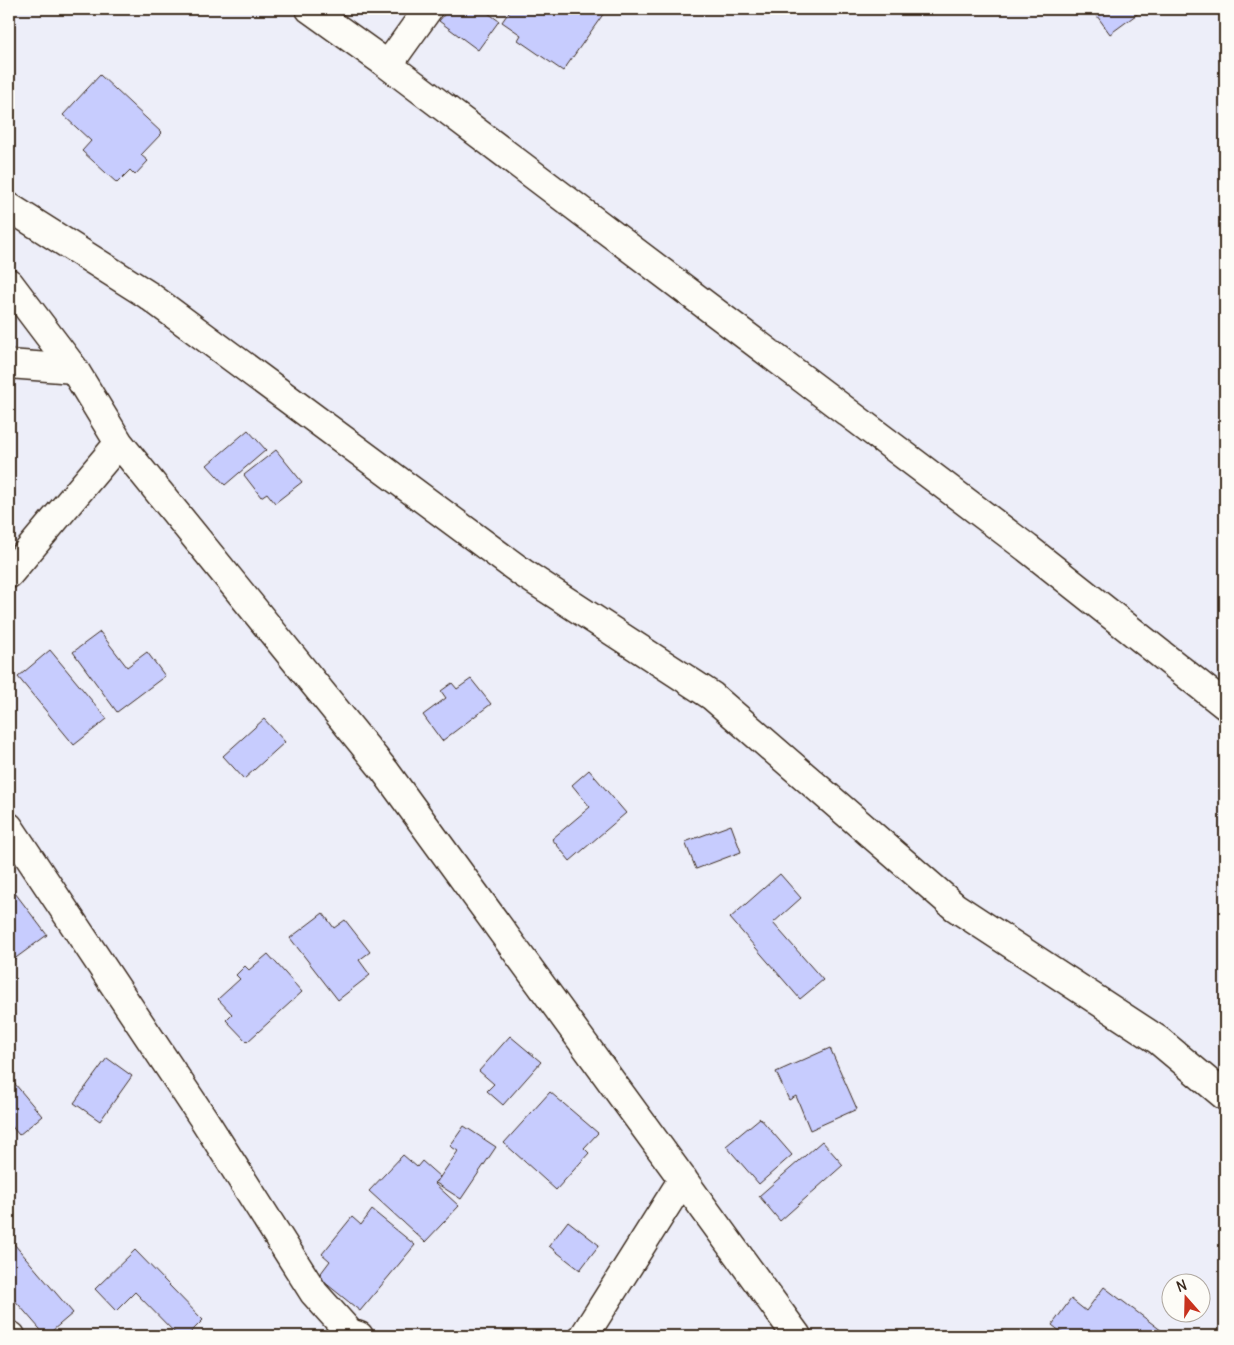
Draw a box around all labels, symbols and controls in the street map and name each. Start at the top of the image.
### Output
north arrow [1162,1272,1212,1322]
text: N [1174,1276,1189,1296]

